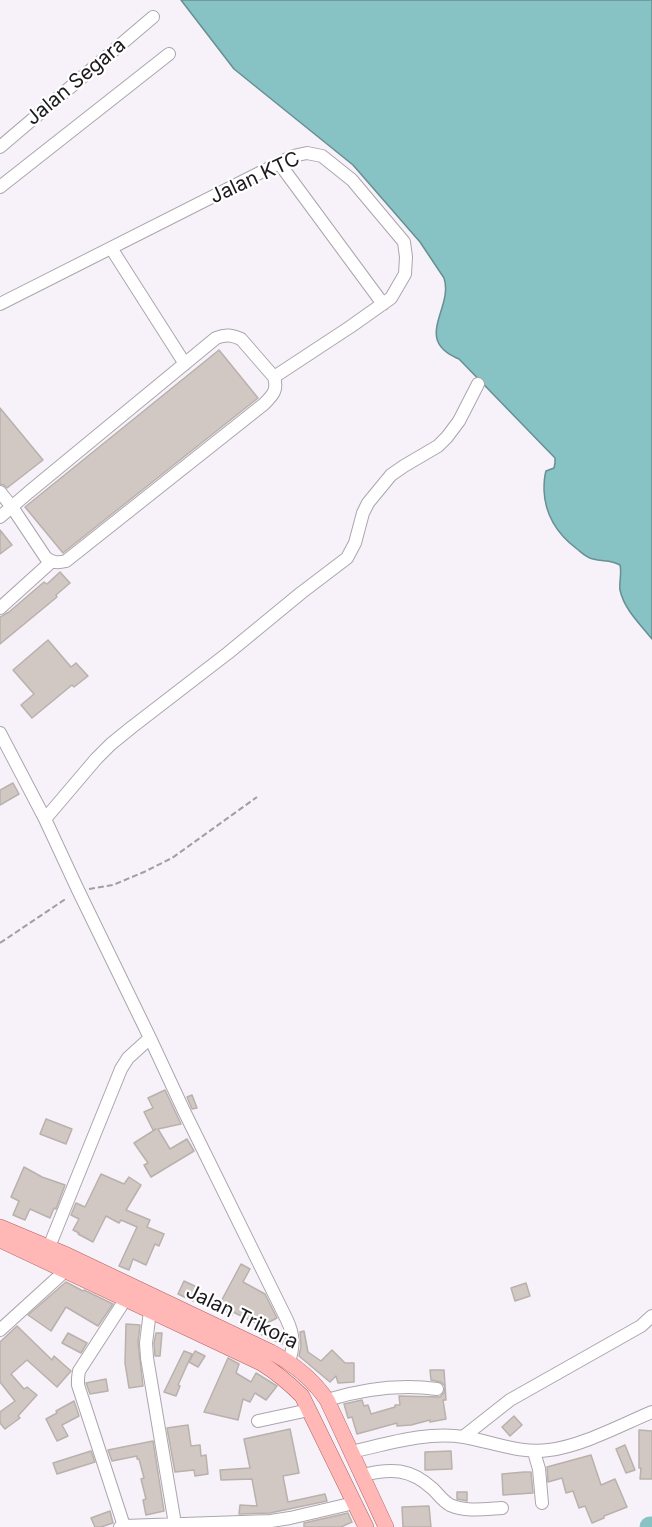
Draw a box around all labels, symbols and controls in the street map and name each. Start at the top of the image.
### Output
street label: Jalan Segara [21,33,131,131]
street label: Jalan KTC [206,147,304,209]
street label: Jalan Trikora [182,1279,302,1355]

